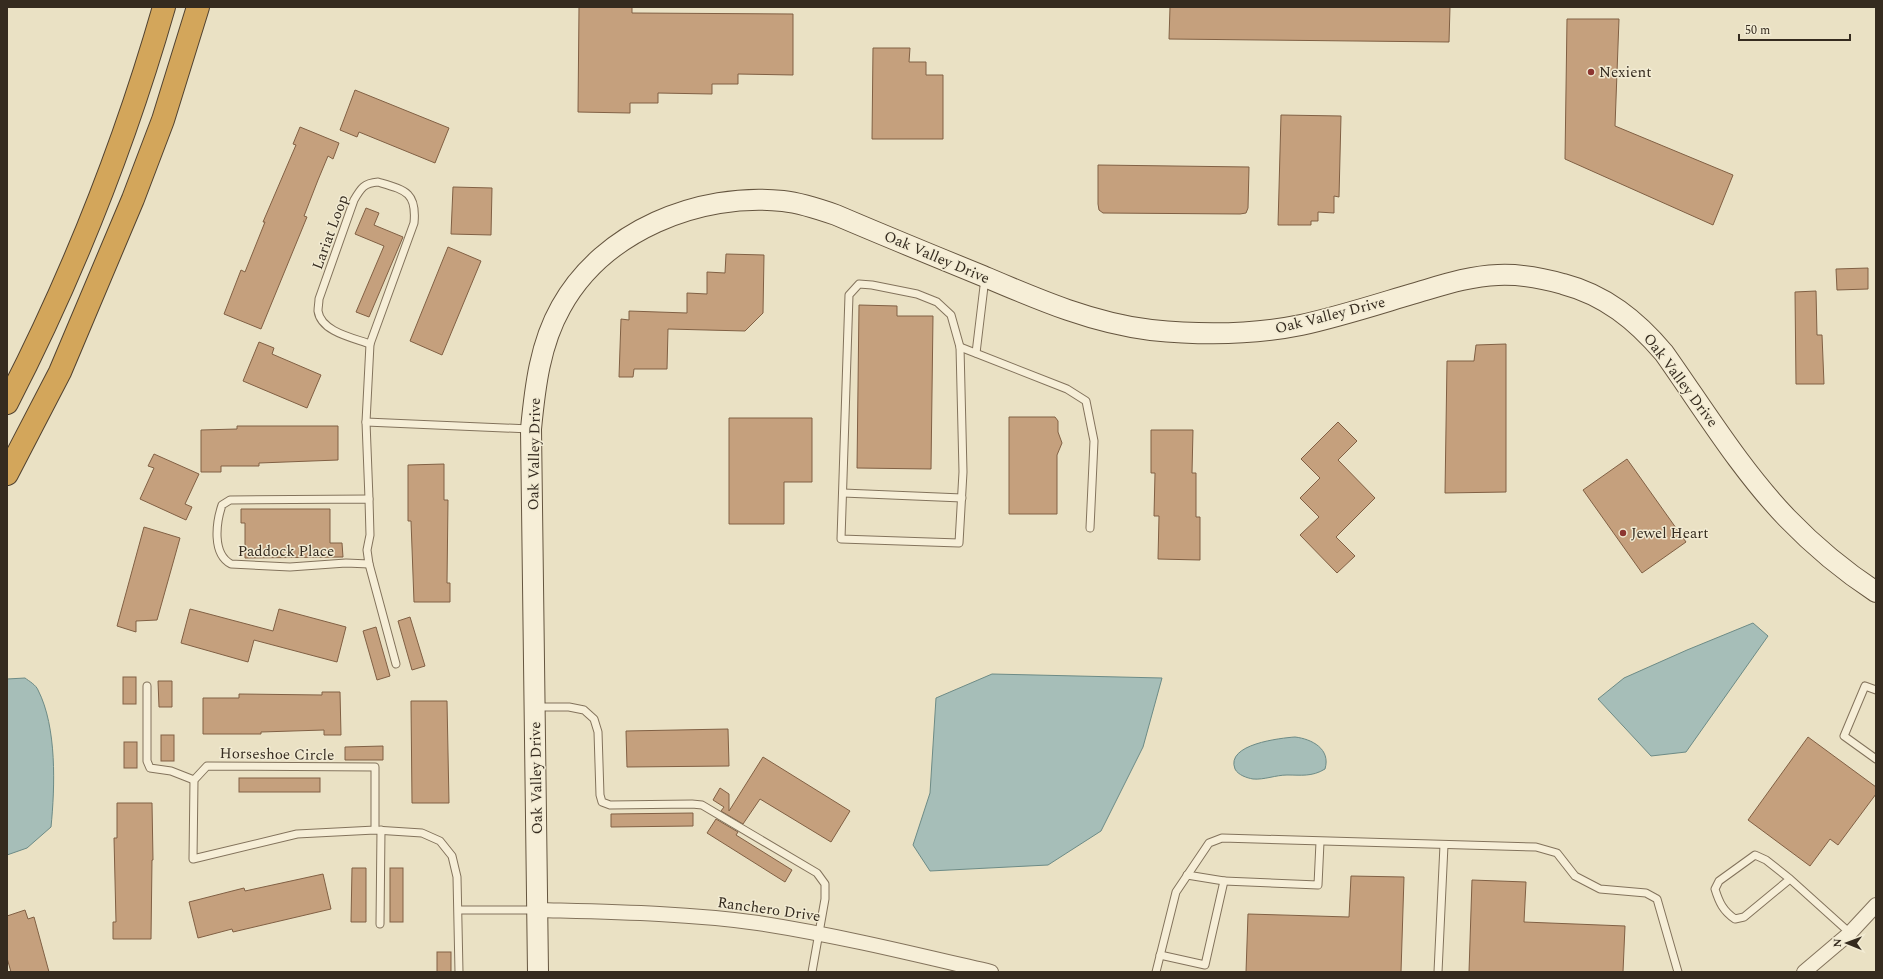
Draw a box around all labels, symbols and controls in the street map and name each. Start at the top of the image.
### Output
scale bar [1739,16,1850,42]
text: 50 m [1745,21,1770,40]
place label: Nexient [1599,61,1652,84]
marker: Nexient [1586,67,1596,77]
street label: Lariat Loop [306,192,355,273]
street label: Oak Valley Drive [880,225,993,290]
street label: Oak Valley Drive [1273,291,1388,340]
street label: Oak Valley Drive [1637,328,1724,432]
street label: Oak Valley Drive [522,397,547,511]
place label: Jewel Heart [1631,522,1709,545]
marker: Jewel Heart [1618,528,1628,538]
street label: Paddock Place [238,540,334,563]
street label: Oak Valley Drive [524,721,549,835]
street label: Horseshoe Circle [219,742,335,767]
street label: Ranchero Drive [716,891,822,928]
north arrow [1827,923,1867,963]
text: N [1829,938,1846,947]

